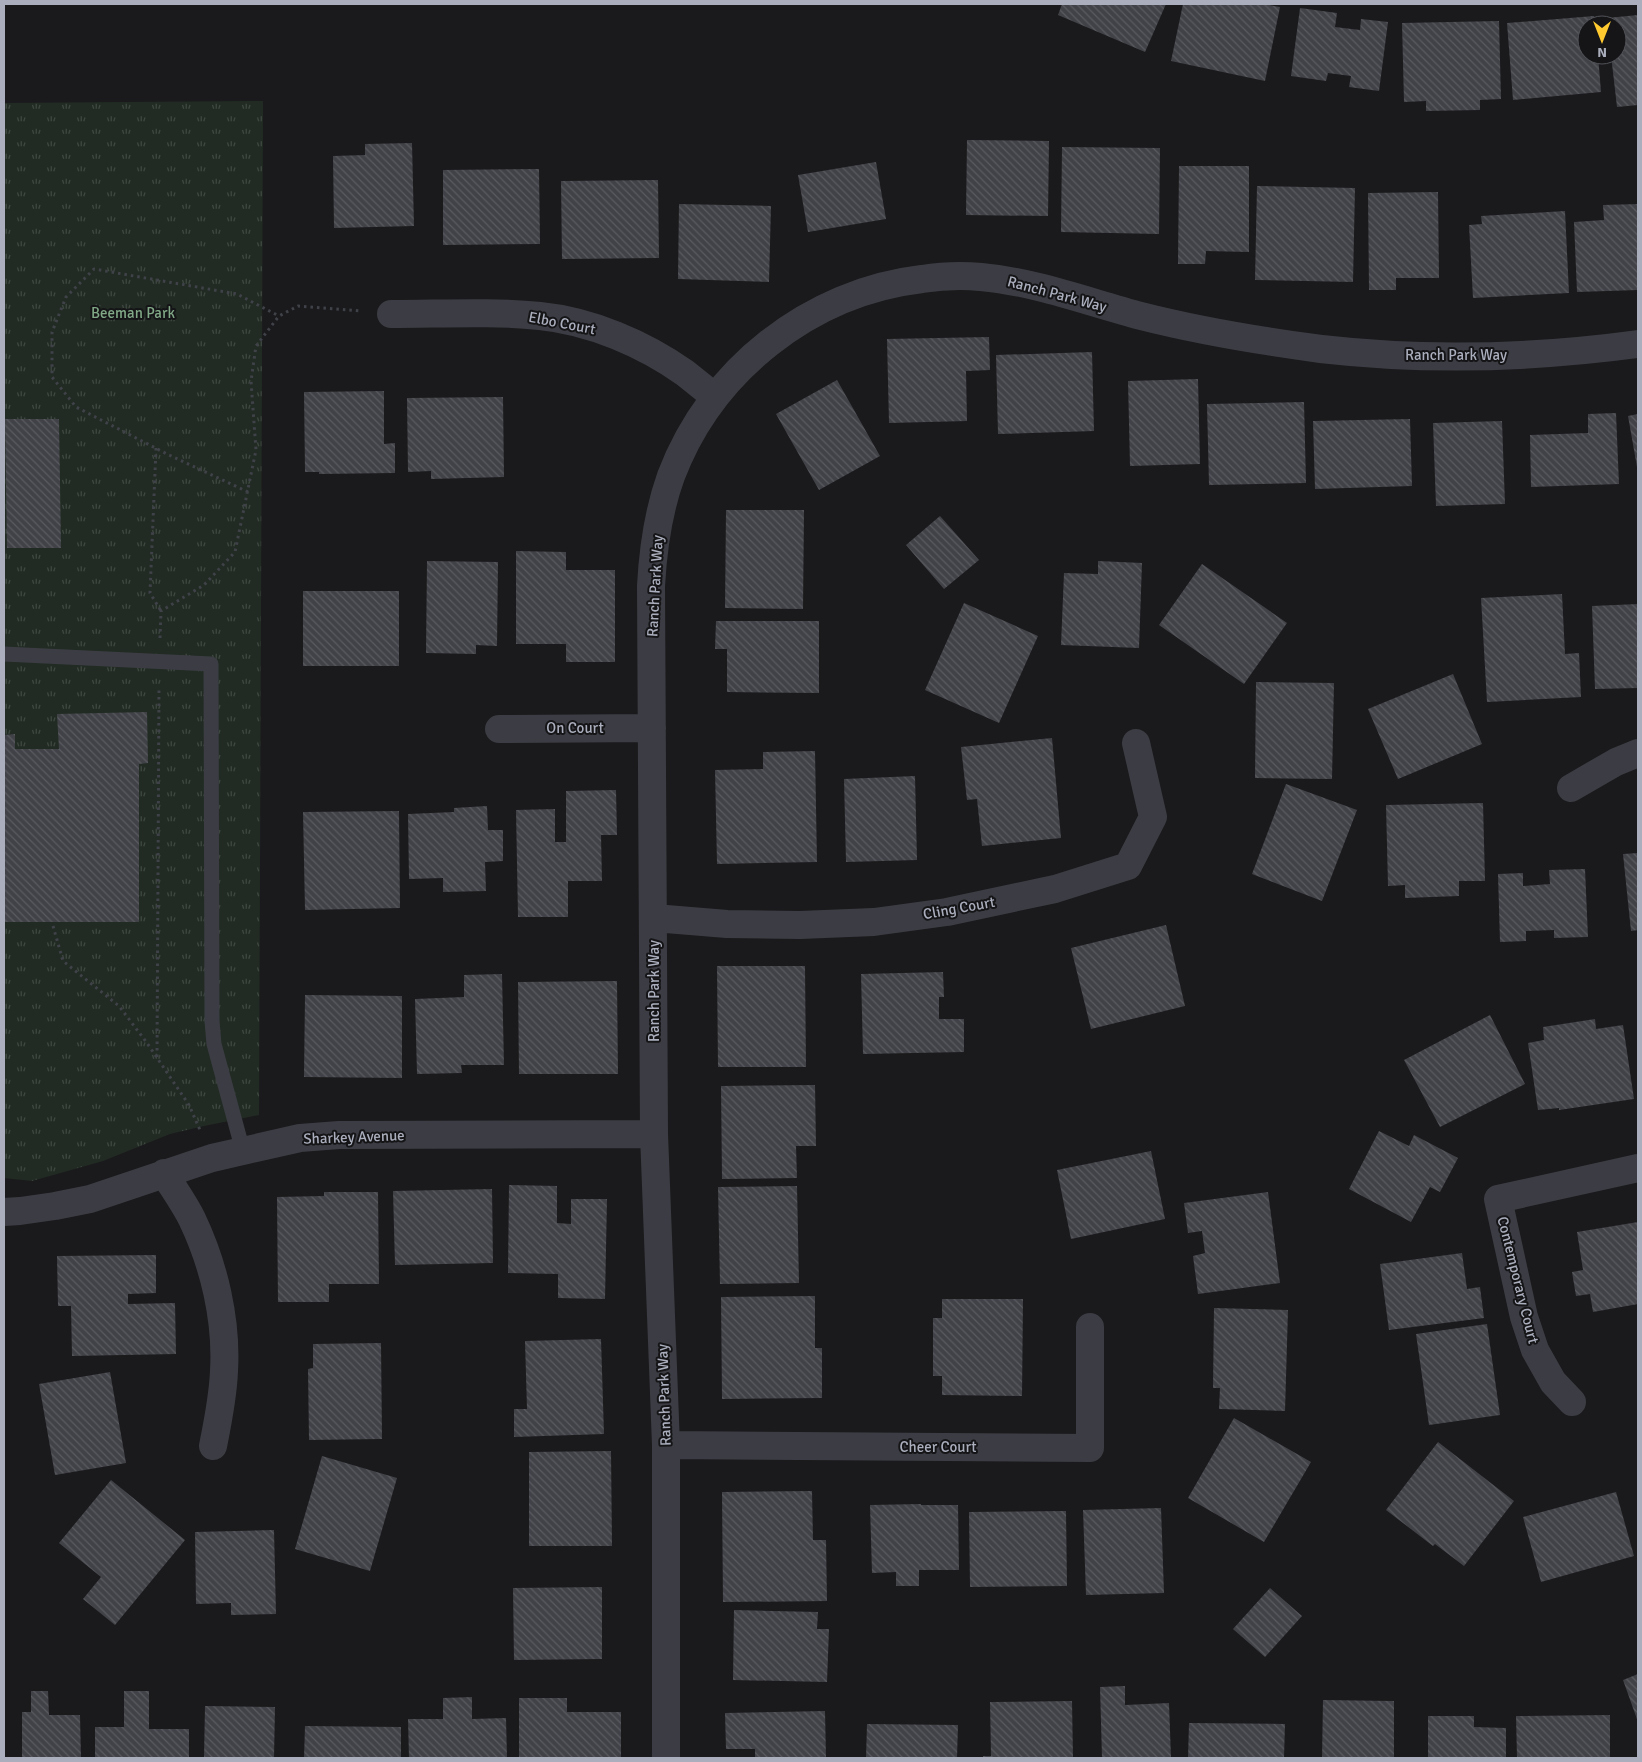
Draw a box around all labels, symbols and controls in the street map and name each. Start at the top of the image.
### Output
north arrow [1577,15,1627,65]
text: N [1597,44,1607,61]
street label: Ranch Park Way [1005,272,1109,316]
park label: Beeman Park [91,304,175,322]
street label: Elbo Court [527,308,597,338]
street label: Ranch Park Way [1405,346,1507,364]
street label: Ranch Park Way [643,535,667,637]
street label: On Court [546,719,604,737]
street label: Cling Court [922,893,996,923]
street label: Ranch Park Way [645,940,663,1042]
street label: Sharkey Avenue [303,1126,405,1148]
street label: Contemporary Court [1493,1214,1543,1346]
street label: Ranch Park Way [653,1344,675,1446]
street label: Cheer Court [899,1438,977,1456]

